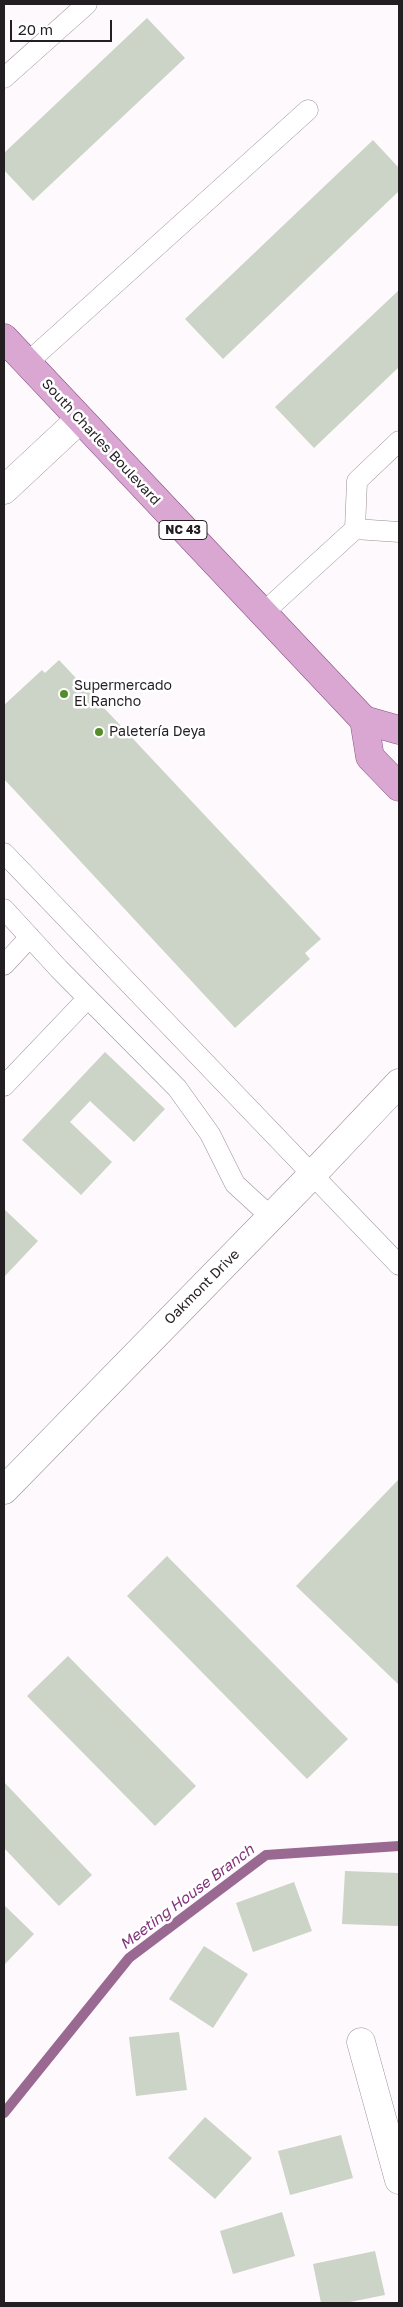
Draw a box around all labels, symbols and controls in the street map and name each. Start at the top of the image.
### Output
scale bar [12,10,115,42]
text: 20 m [18,20,53,38]
street label: South Charles Boulevard [38,376,164,508]
road number: NC 43 [159,520,207,540]
place label: Supermercado El Rancho [74,678,172,710]
marker: Supermercado El Rancho [58,688,70,700]
place label: Paletería Deya [109,724,206,740]
marker: Paletería Deya [93,726,105,738]
street label: Oakmont Drive [161,1246,243,1328]
water label: Meeting House Branch [116,1841,258,1953]

